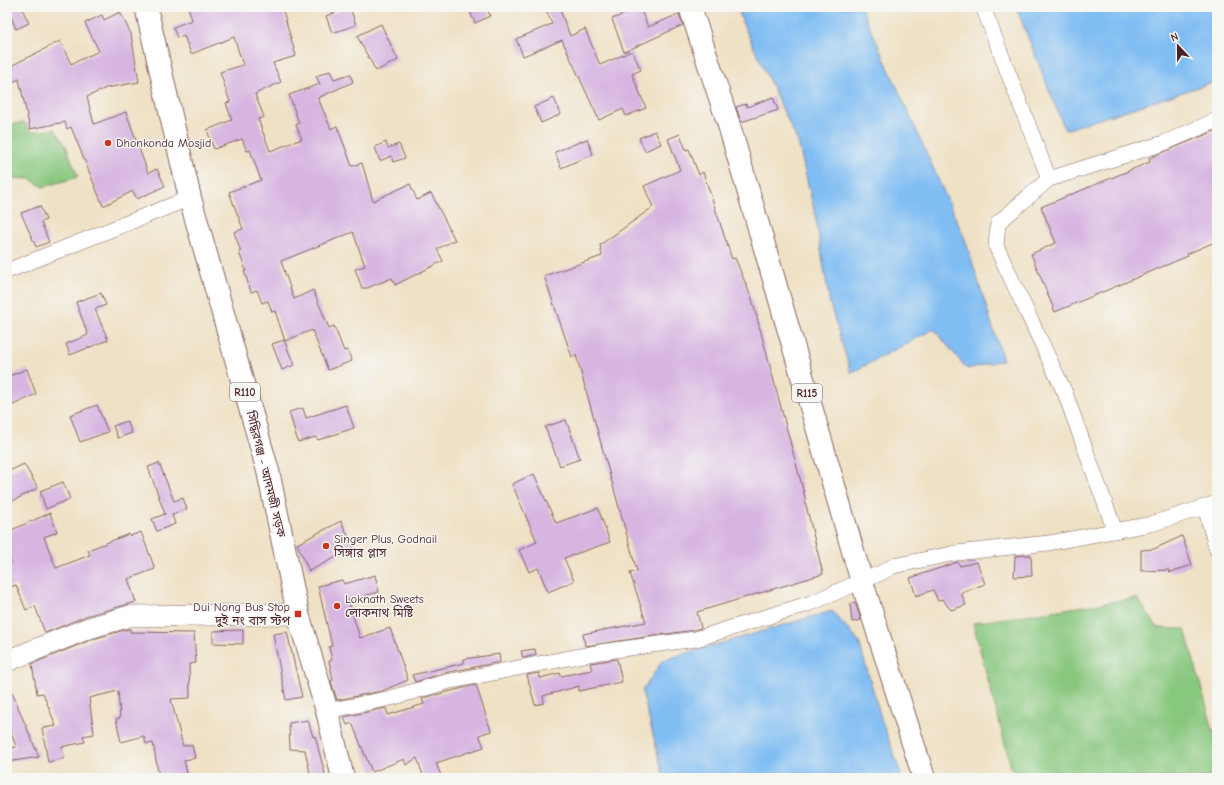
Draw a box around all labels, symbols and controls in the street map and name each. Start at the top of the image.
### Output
north arrow [1158,26,1198,66]
text: N [1169,30,1180,45]
place label: Dhonkonda Mosjid [116,136,211,150]
marker: Dhonkonda Mosjid [103,138,113,148]
road number: R110 [230,383,260,401]
road number: R115 [792,384,822,402]
street label: সিদ্ধিরগঞ্জ - আদমজী সড়ক [243,408,290,539]
place label: Singer Plus, Godnail সিঙ্গার প্লাস [333,532,437,560]
marker: Singer Plus, Godnail সিঙ্গার প্লাস [321,541,331,551]
place label: Loknath Sweets লোকনাথ মিষ্টি [345,592,424,620]
place label: Dui Nong Bus Stop দুই নং বাস স্টপ [193,600,290,628]
marker: Loknath Sweets লোকনাথ মিষ্টি [332,601,342,611]
marker: Dui Nong Bus Stop দুই নং বাস স্টপ [293,609,303,619]

